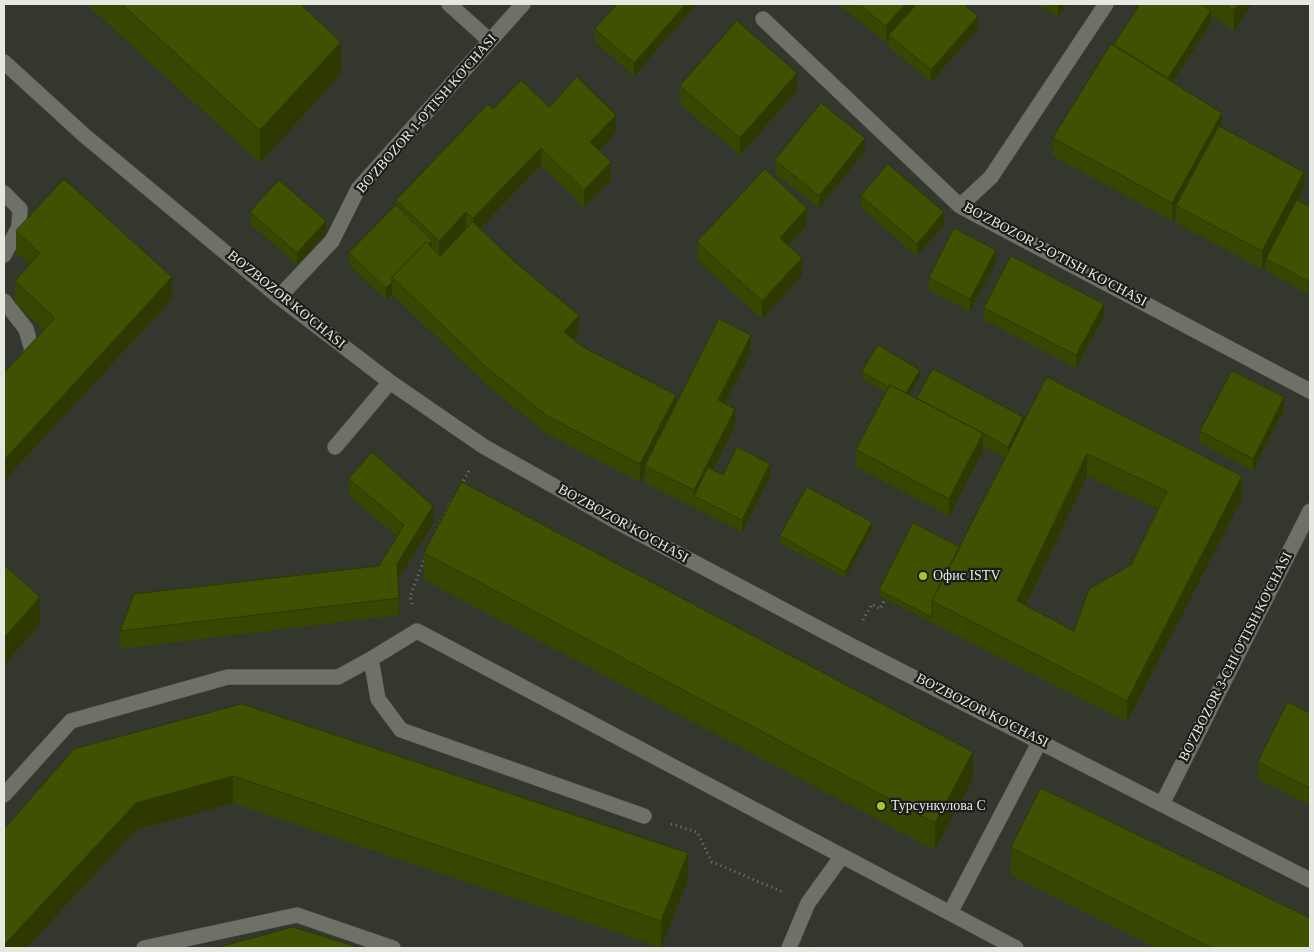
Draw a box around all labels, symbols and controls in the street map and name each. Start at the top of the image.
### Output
street label: BO'ZBOZOR 1-O'TISH KO'CHASI [353,31,501,197]
street label: BO'ZBOZOR 2-O'TISH KO'CHASI [960,199,1150,311]
street label: BO'ZBOZOR KO'CHASI [224,247,348,353]
street label: BO'ZBOZOR KO'CHASI [555,481,691,567]
street label: BO'ZBOZOR 3-CHI O'TISH KO'CHASI [1176,550,1296,764]
place label: Офис ISTV [933,568,1000,584]
marker: Офис ISTV [917,570,929,582]
street label: BO'ZBOZOR KO'CHASI [913,670,1051,752]
place label: Турсункулова С [891,798,986,814]
marker: Турсункулова С [875,800,887,812]

